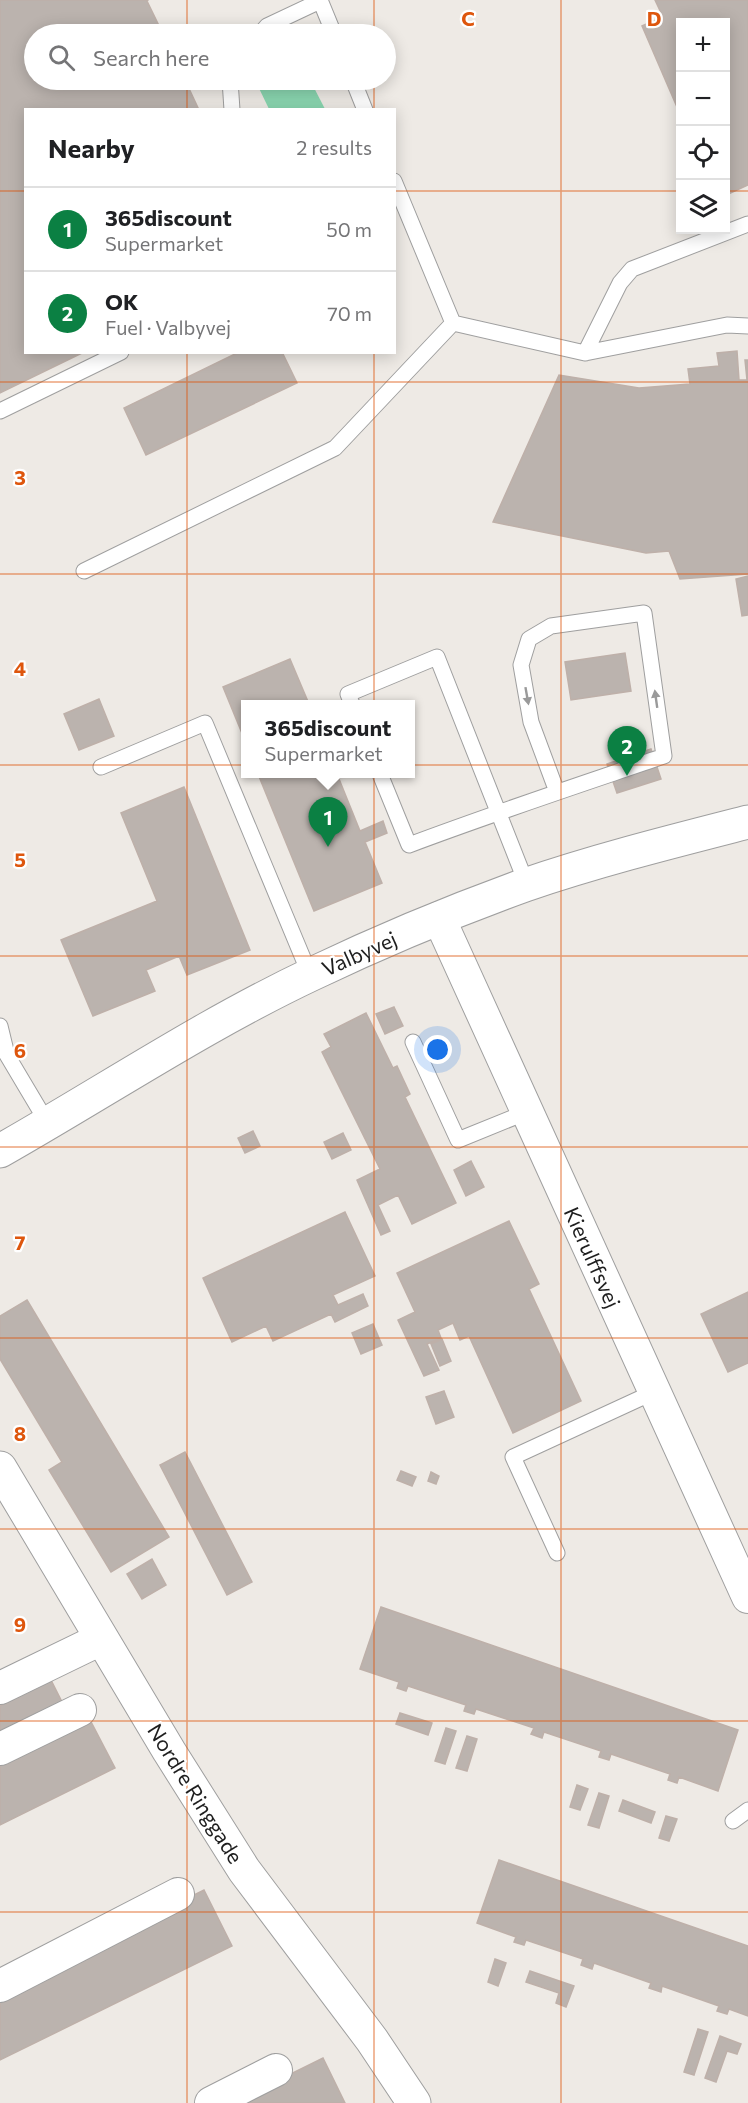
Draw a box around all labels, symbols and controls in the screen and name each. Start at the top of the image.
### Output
text: C [461,6,475,30]
text: D [647,6,661,30]
map controls [676,18,730,234]
button: + [676,18,730,72]
search box [24,24,396,90]
icon: search [45,41,78,74]
text: Search here [93,44,209,71]
button: − [676,72,730,126]
button: locate [676,126,730,180]
text: Nearby [48,132,135,163]
text: 2 results [296,135,372,159]
button: layers [676,180,730,234]
text: 365discount [105,204,232,231]
text: 1 [63,217,72,241]
text: 50 m [326,217,372,241]
text: Supermarket [105,231,223,255]
text: OK [105,288,138,315]
text: 2 [62,301,73,325]
text: 70 m [327,301,372,325]
text: Fuel · Valbyvej [105,315,231,339]
text: 3 [14,465,26,489]
text: 4 [14,656,26,680]
one-way arrow [523,687,532,706]
one-way arrow [651,689,661,708]
popup [241,700,415,778]
text: 365discount [265,714,391,741]
pin: 2 [608,726,646,776]
text: Supermarket [265,741,383,765]
pin: 1 [308,798,348,847]
text: 5 [14,847,26,871]
street label: Valbyvej [318,925,400,981]
your location [423,1035,452,1064]
text: 6 [14,1038,26,1062]
street label: Kierulffsvej [560,1203,626,1311]
text: 7 [15,1230,26,1254]
text: 8 [14,1421,26,1445]
text: 9 [14,1612,26,1636]
street label: Nordre Ringgade [143,1719,249,1867]

